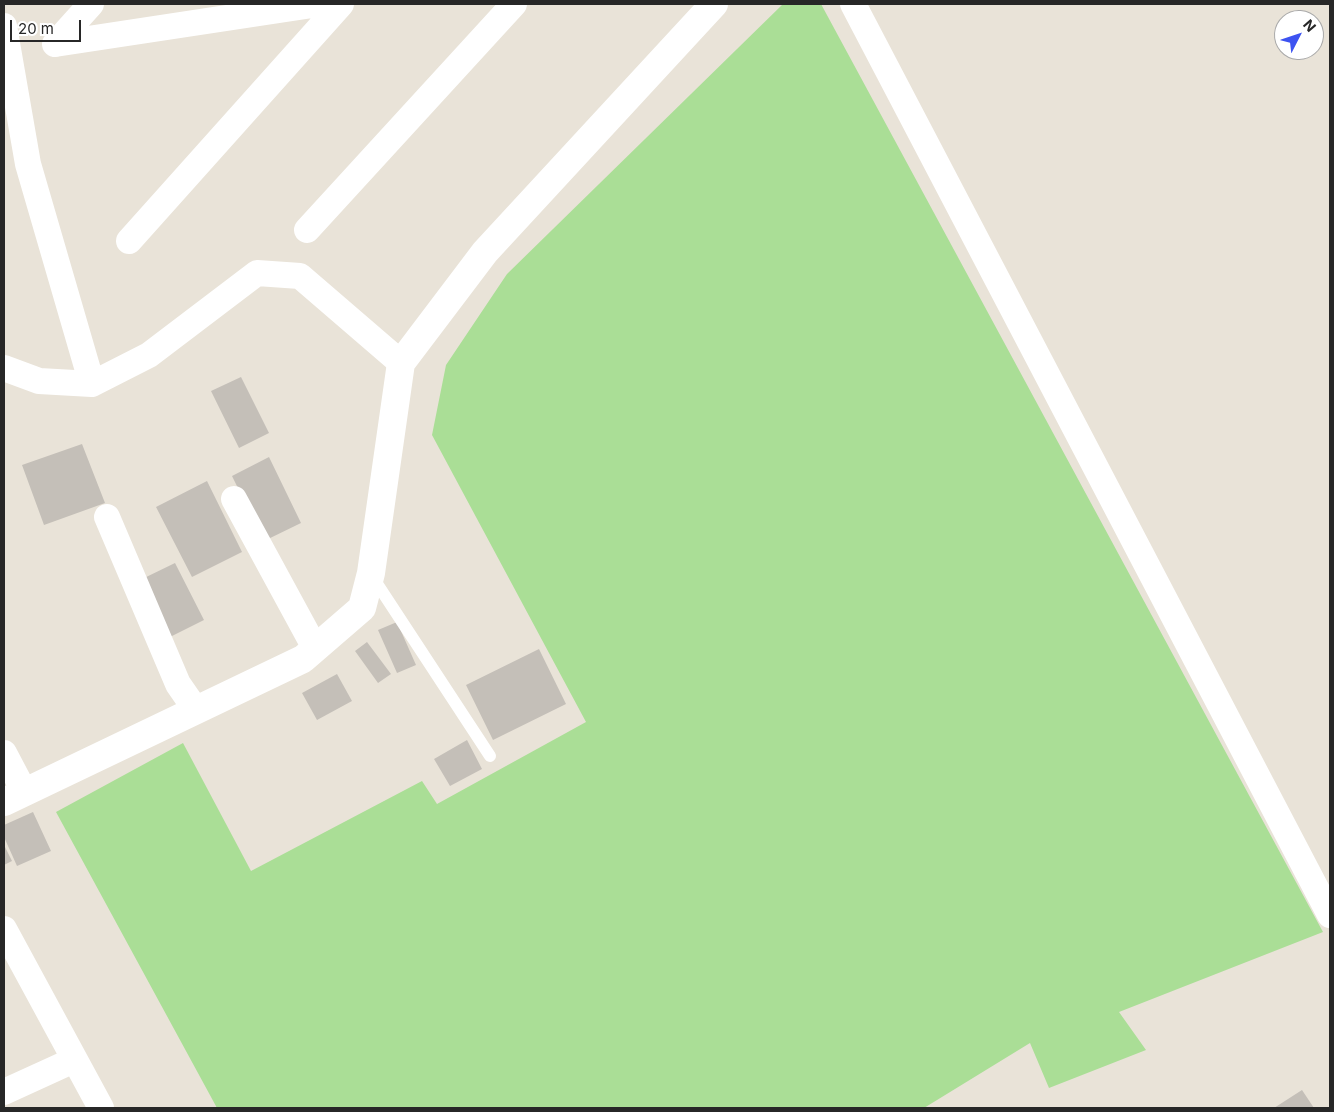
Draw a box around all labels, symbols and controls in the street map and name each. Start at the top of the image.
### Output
scale bar [12,10,84,42]
north arrow [1274,10,1324,60]
text: N [1300,16,1320,35]
text: 20 m [18,19,54,38]

